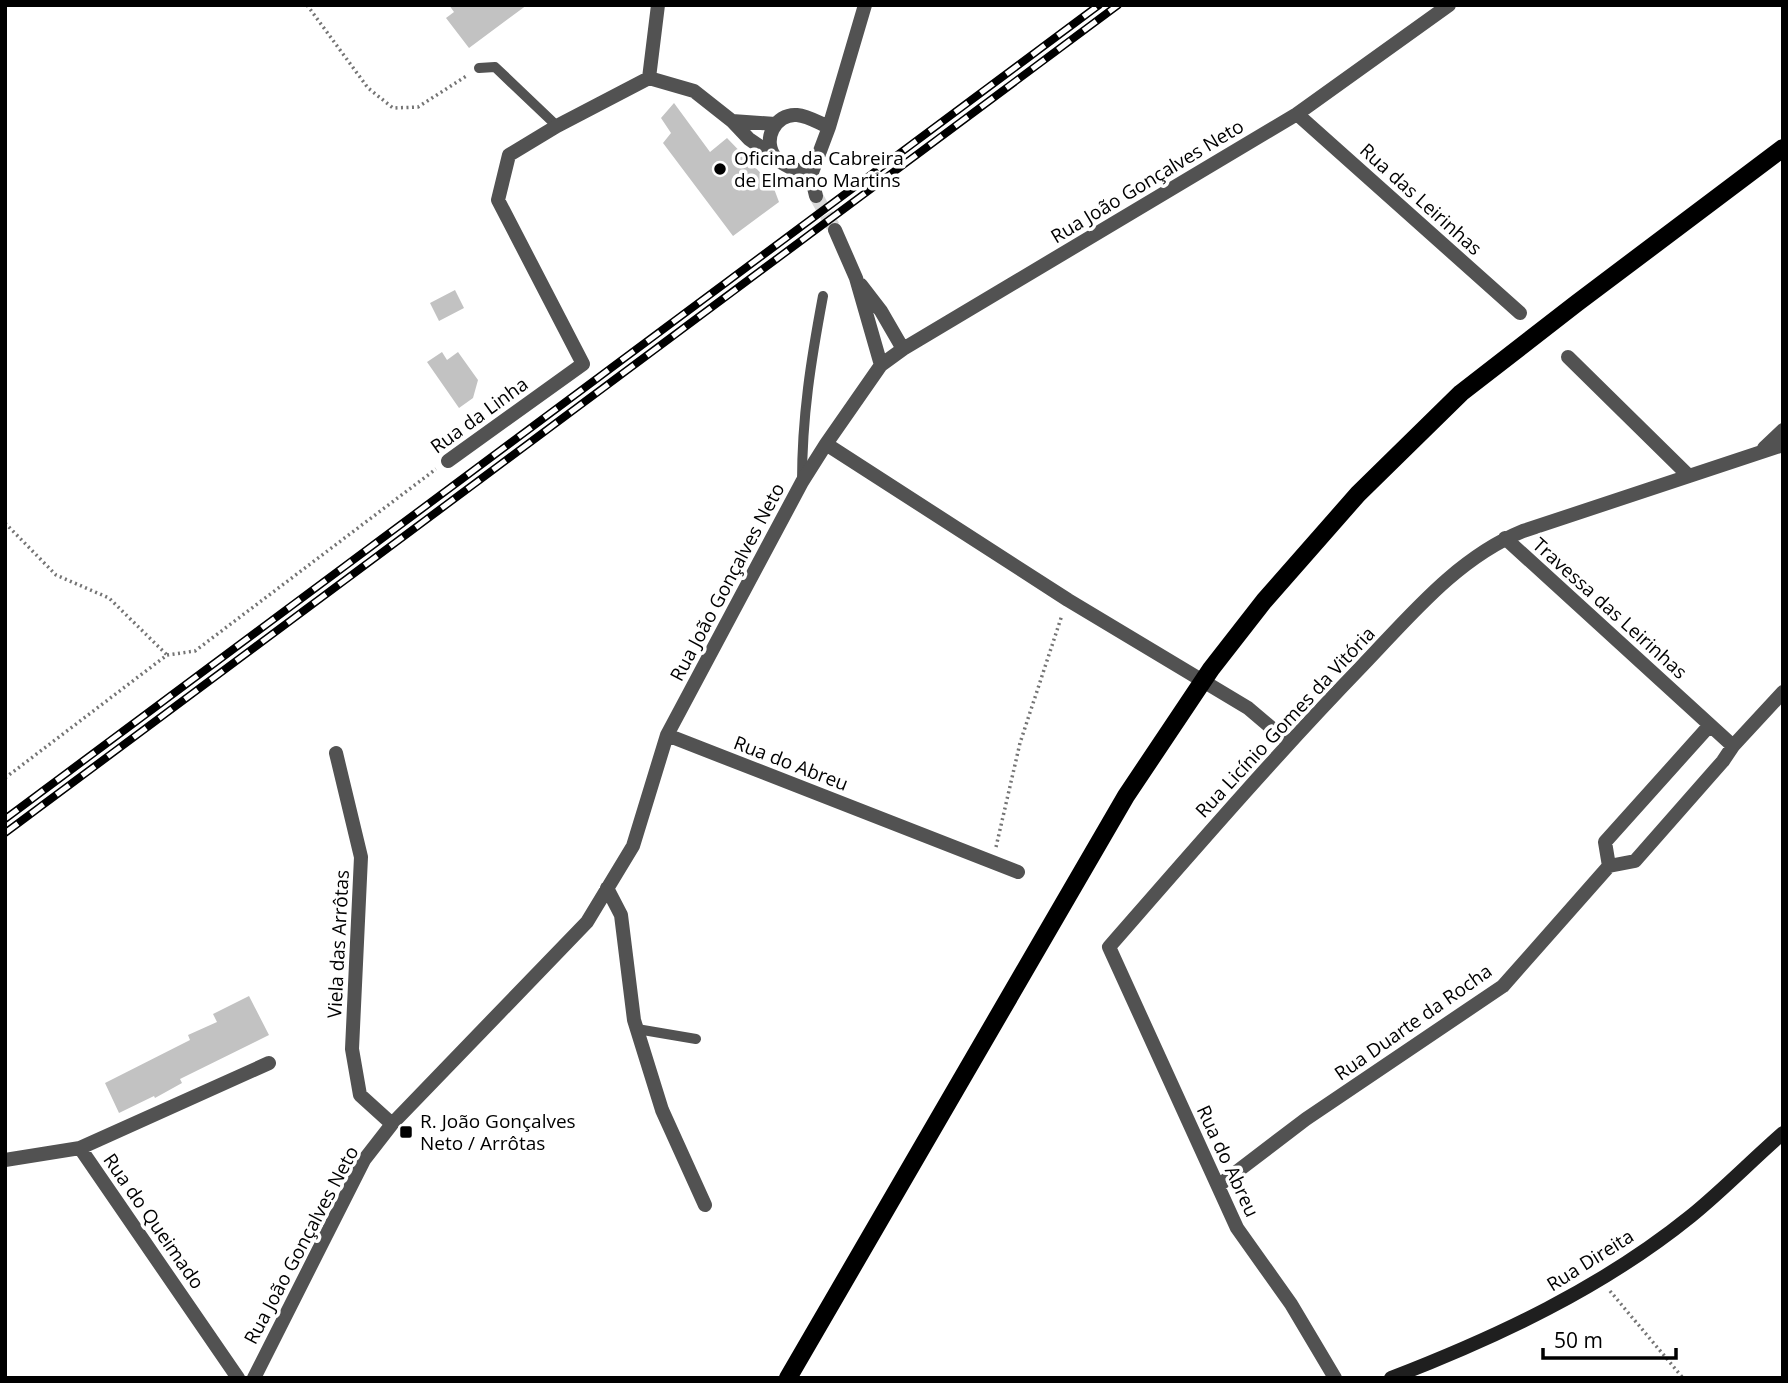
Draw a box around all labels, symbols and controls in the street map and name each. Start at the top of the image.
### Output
street label: Rua João Gonçalves Neto [1046,113,1248,249]
street label: Rua das Leirinhas [1354,137,1488,261]
place label: Oficina da Cabreira de Elmano Martins [734,145,904,193]
marker: Oficina da Cabreira de Elmano Martins [712,161,728,177]
street label: Rua da Linha [425,371,533,459]
street label: Rua João Gonçalves Neto [664,478,790,686]
street label: Travessa das Leirinhas [1527,532,1693,684]
street label: Rua Licínio Gomes da Vitória [1189,621,1381,823]
street label: Rua do Abreu [730,729,852,797]
street label: Viela das Arrôtas [321,869,355,1019]
street label: Rua Duarte da Rocha [1329,958,1497,1086]
street label: Rua do Abreu [1191,1101,1265,1221]
place label: R. João Gonçalves Neto / Arrôtas [420,1108,576,1156]
marker: R. João Gonçalves Neto / Arrôtas [398,1124,414,1140]
street label: Rua João Gonçalves Neto [238,1141,364,1349]
street label: Rua do Queimado [97,1148,211,1294]
street label: Rua Direita [1542,1223,1638,1297]
scale bar [1543,1316,1676,1360]
text: 50 m [1554,1326,1603,1354]

